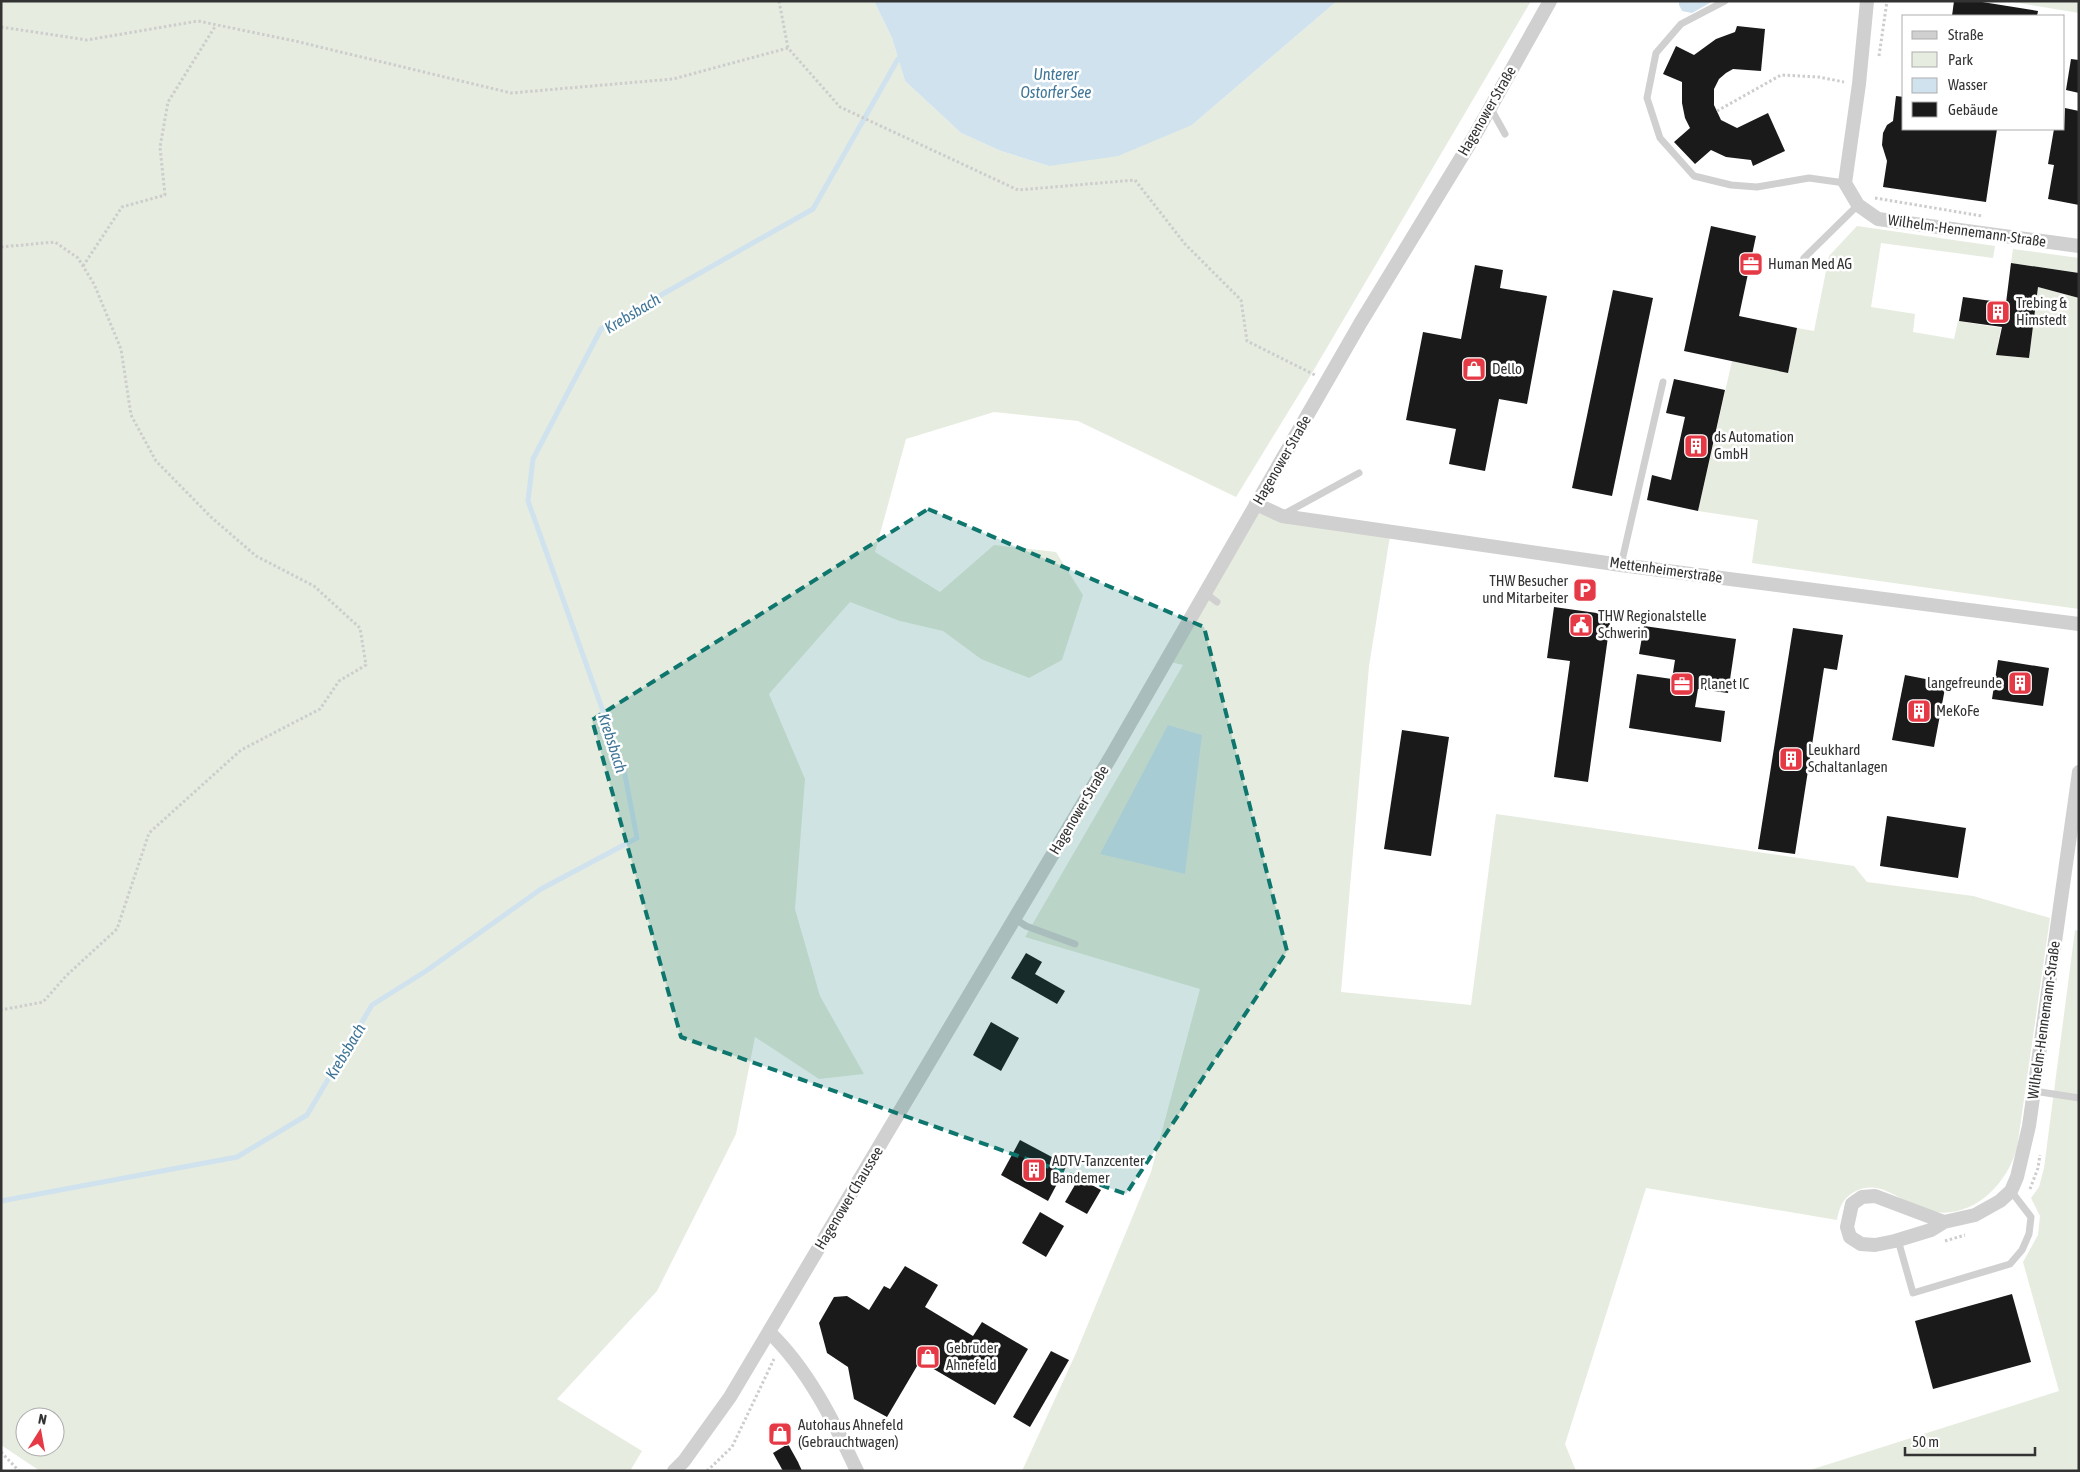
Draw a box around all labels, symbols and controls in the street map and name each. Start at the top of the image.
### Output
legend [1902,15,2065,130]
text: Straße [1948,26,1984,43]
text: Park [1948,51,1973,68]
street label: Hagenower Straße [1454,63,1519,159]
water label: Unterer Ostorfer See [1020,65,1092,101]
text: Wasser [1948,76,1988,93]
text: Gebäude [1948,101,1998,118]
street label: Wilhelm-Hennemann-Straße [1887,211,2047,250]
office icon: Human Med AG [1738,251,1764,277]
place label: Human Med AG [1768,255,1852,272]
water label: Krebsbach [601,289,663,336]
place label: Trebing & Himstedt [2016,294,2067,328]
building icon: Trebing & Himstedt [1985,299,2011,325]
shop icon: Dello [1461,356,1487,382]
place label: Dello [1492,360,1522,377]
street label: Hagenower Straße [1249,412,1314,508]
place label: ds Automation GmbH [1714,428,1794,462]
building icon: ds Automation GmbH [1683,433,1709,459]
street label: Mettenheimerstraße [1609,553,1724,586]
place label: THW Besucher und Mitarbeiter [1482,572,1569,606]
parking icon: THW Besucher und Mitarbeiter [1572,577,1598,603]
place label: THW Regionalstelle Schwerin [1598,607,1707,641]
public building icon: THW Regionalstelle Schwerin [1568,612,1594,638]
building icon: langefreunde [2007,670,2033,696]
office icon: Planet IC [1669,671,1695,697]
place label: langefreunde [1927,674,2002,691]
place label: Planet IC [1700,675,1750,692]
building icon: MeKoFe [1906,698,1932,724]
place label: MeKoFe [1936,702,1980,719]
water label: Krebsbach [595,711,631,775]
place label: Leukhard Schaltanlagen [1808,741,1888,775]
building icon: Leukhard Schaltanlagen [1778,746,1804,772]
street label: Hagenower Straße [1045,762,1112,857]
street label: Wilhelm-Hennemann-Straße [2024,940,2063,1100]
water label: Krebsbach [322,1020,369,1082]
street label: Hagenower Chaussee [811,1143,886,1252]
place label: ADTV-Tanzcenter Bandemer [1052,1152,1145,1186]
building icon: ADTV-Tanzcenter Bandemer [1021,1157,1047,1183]
place label: Gebrüder Ahnefeld [946,1339,998,1373]
shop icon: Gebrüder Ahnefeld [915,1344,941,1370]
north arrow [15,1407,65,1457]
text: N [37,1411,48,1428]
place label: Autohaus Ahnefeld (Gebrauchtwagen) [798,1416,903,1450]
shop icon: Autohaus Ahnefeld (Gebrauchtwagen) [767,1421,793,1447]
scale bar [1905,1424,2035,1456]
text: 50 m [1912,1433,1939,1450]

